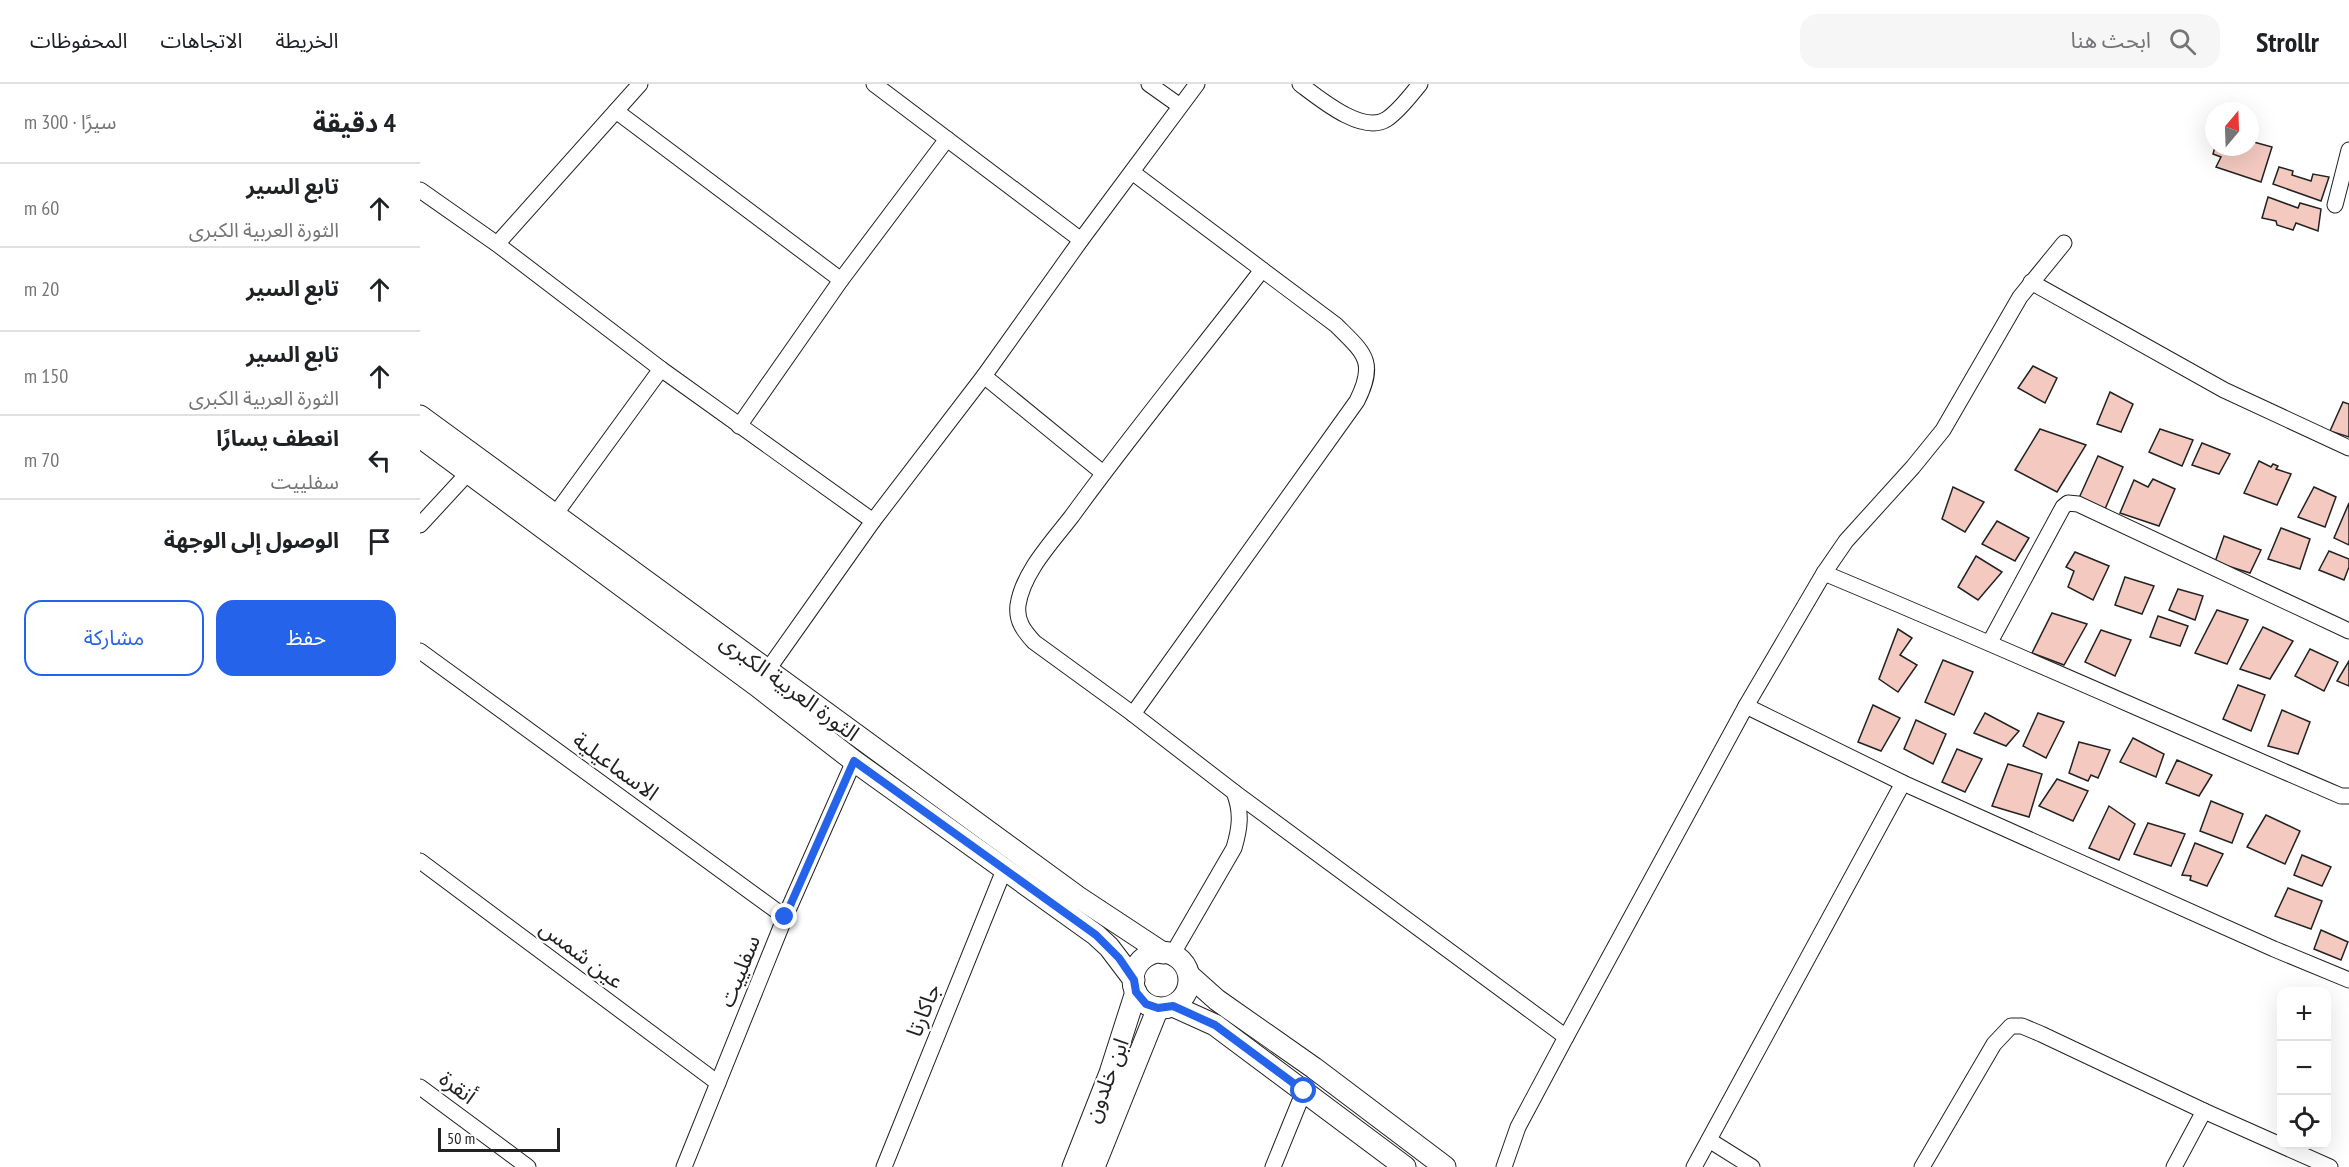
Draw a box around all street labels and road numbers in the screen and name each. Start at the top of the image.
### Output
street label: الثورة العربية الكبرى [715,627,865,747]
street label: الاسماعيلية [568,726,664,806]
street label: عين شمس [534,913,630,995]
street label: سفلييت [712,931,766,1011]
street label: جاكارتا [900,979,946,1041]
street label: ابن خلدون [1077,1034,1135,1126]
street label: أنقرة [434,1064,482,1110]

